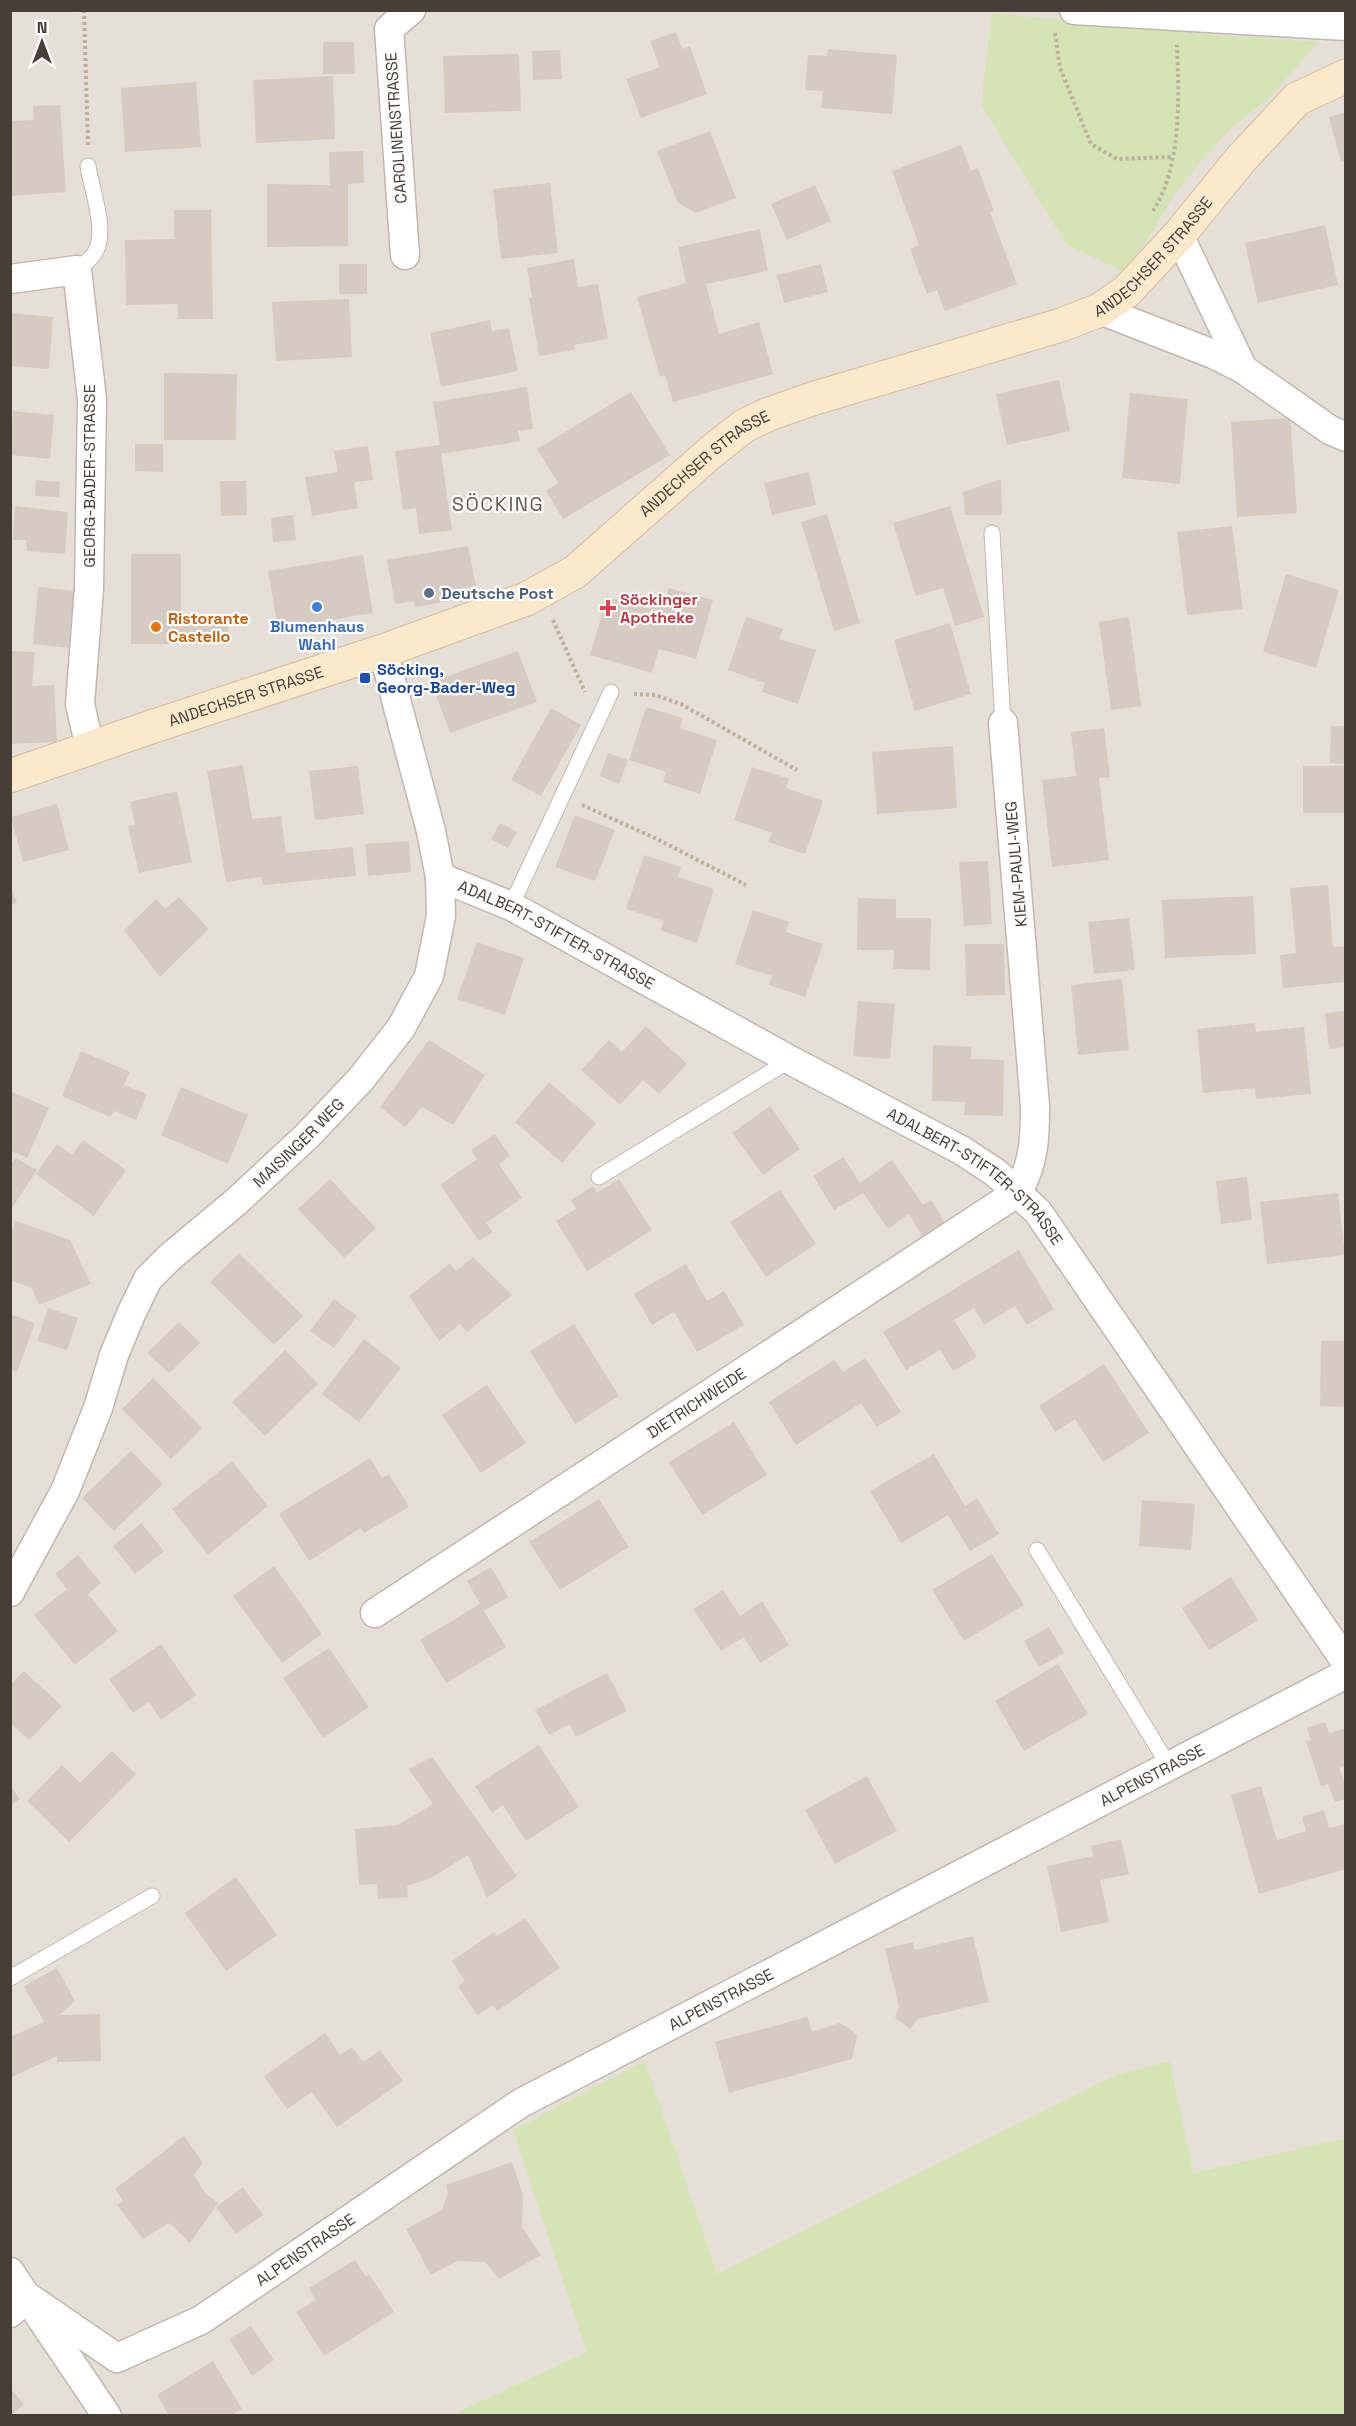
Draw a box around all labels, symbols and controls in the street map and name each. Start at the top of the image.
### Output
north arrow [12,12,72,72]
text: N [37,17,47,38]
street label: CAROLINENSTRASSE [380,52,412,204]
street label: ANDECHSER STRASSE [1091,192,1217,322]
street label: GEORG-BADER-STRASSE [79,384,100,568]
street label: ANDECHSER STRASSE [635,405,773,521]
district label: SÖCKING [452,491,544,517]
place label: Deutsche Post [441,583,554,604]
marker: Deutsche Post [422,586,436,600]
place label: Söckinger Apotheke [620,589,698,628]
marker: Blumenhaus Wahl [310,600,324,614]
marker: Söckinger Apotheke [601,601,615,615]
place label: Ristorante Castello [168,608,249,647]
place label: Blumenhaus Wahl [270,616,364,655]
marker: Ristorante Castello [149,620,163,634]
place label: Söcking, Georg-Bader-Weg [377,659,516,698]
street label: ANDECHSER STRASSE [166,661,326,731]
marker: Söcking, Georg-Bader-Weg [358,671,372,685]
street label: KIEM-PAULI-WEG [1000,800,1032,928]
street label: ADALBERT-STIFTER-STRASSE [455,875,659,994]
street label: MAISINGER WEG [248,1093,348,1192]
street label: ADALBERT-STIFTER-STRASSE [883,1102,1068,1249]
street label: DIETRICHWEIDE [643,1363,750,1443]
street label: ALPENSTRASSE [1096,1739,1208,1811]
street label: ALPENSTRASSE [665,1963,777,2035]
street label: ALPENSTRASSE [251,2208,359,2291]

